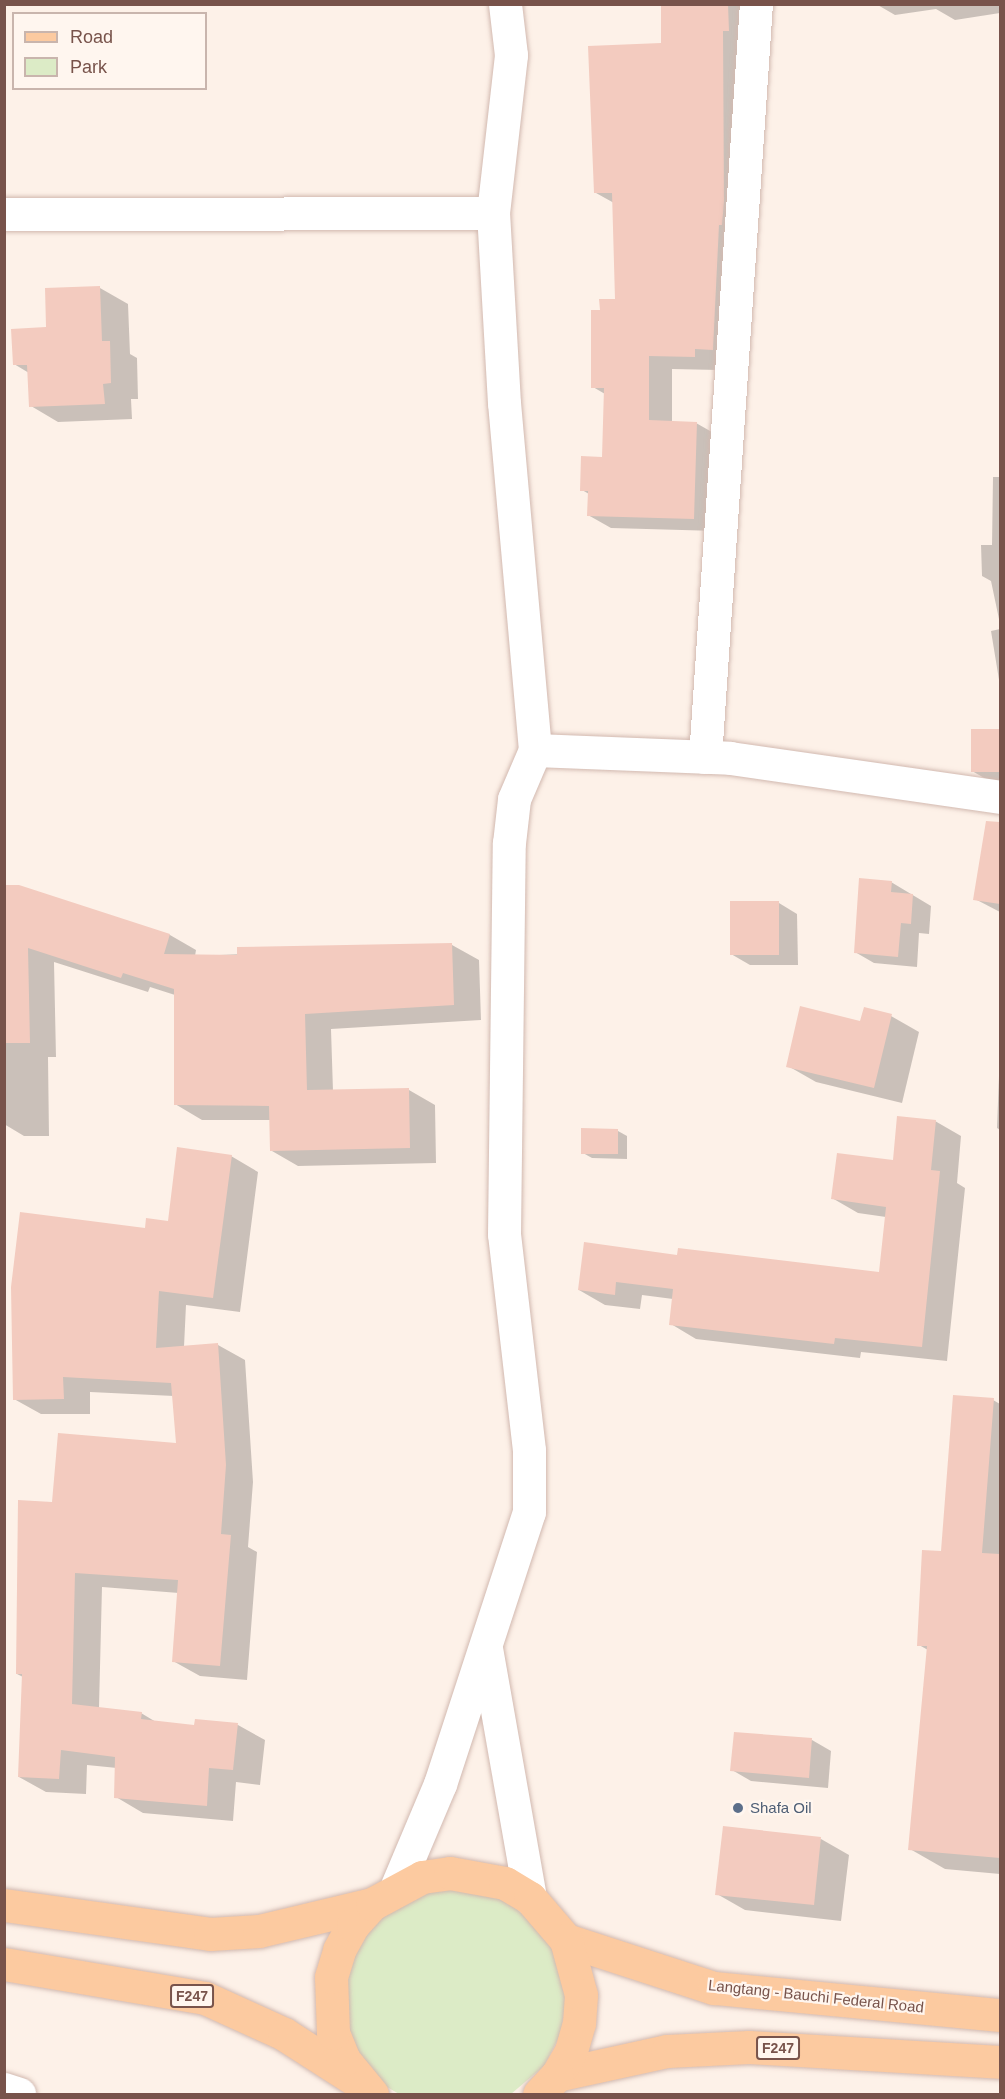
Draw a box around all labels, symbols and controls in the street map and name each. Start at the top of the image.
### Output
legend [12,12,207,90]
text: Road [70,27,113,47]
text: Park [70,57,107,77]
place label: Shafa Oil [750,1799,812,1817]
marker: Shafa Oil [731,1801,745,1815]
street label: Langtang - Bauchi Federal Road [707,1976,925,2016]
road number: F247 [170,1985,214,2007]
road number: F247 [756,2037,800,2059]

